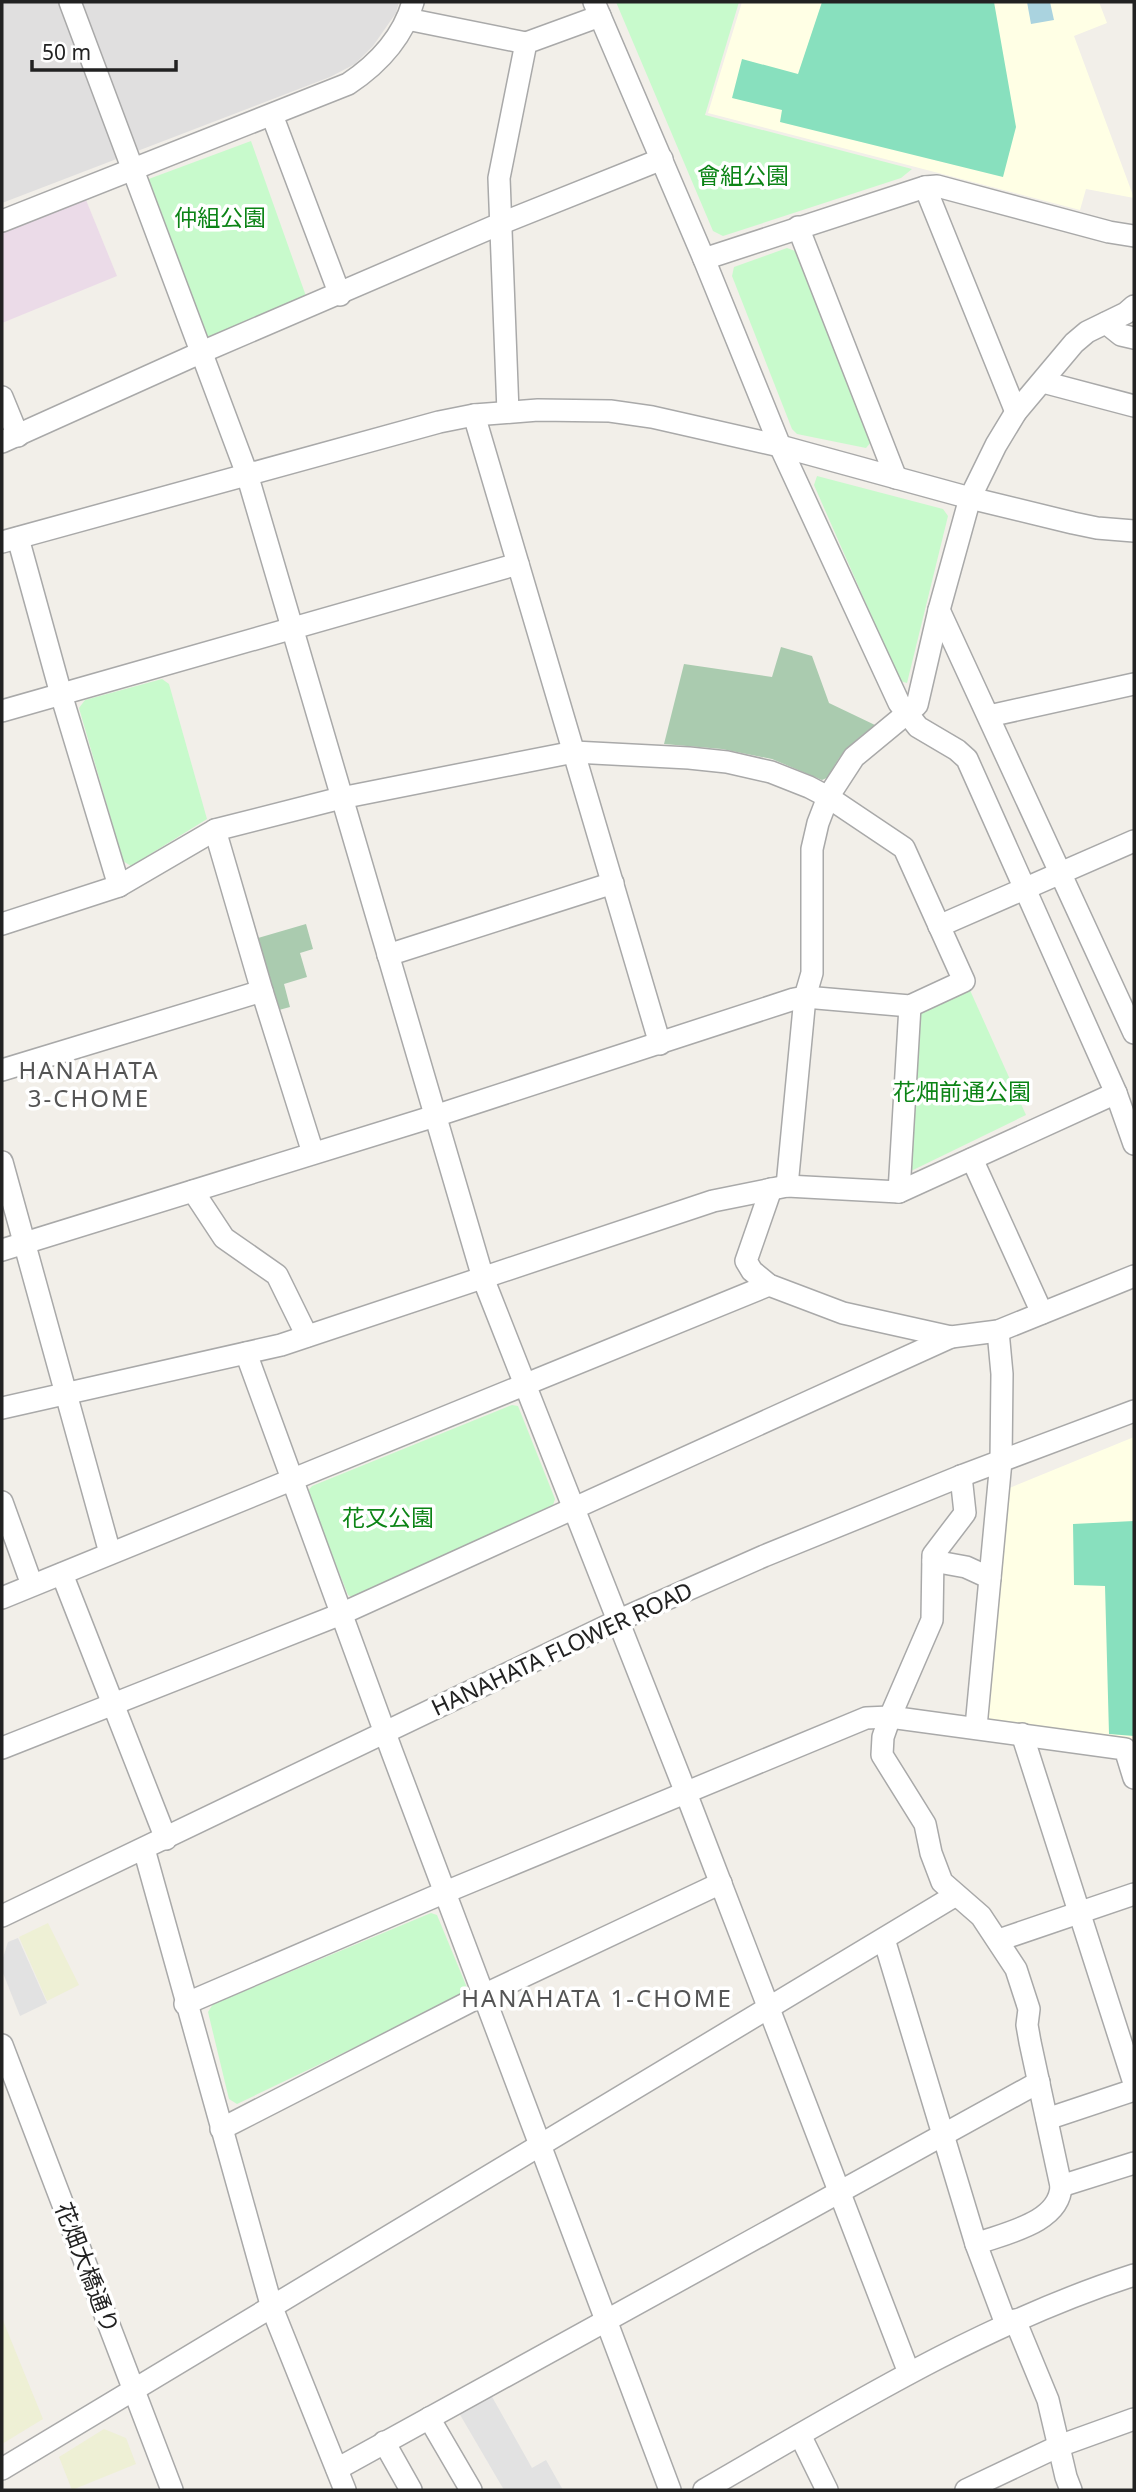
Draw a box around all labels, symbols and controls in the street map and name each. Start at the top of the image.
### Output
scale bar [32,28,175,72]
text: 50 m [42,38,91,66]
park label: 會組公園 [697,159,789,191]
park label: 仲組公園 [174,201,266,233]
district label: HANAHATA 3-CHOME [18,1053,160,1114]
park label: 花畑前通公園 [893,1075,1031,1107]
park label: 花又公園 [342,1501,434,1533]
street label: HANAHATA FLOWER ROAD [426,1573,697,1723]
district label: HANAHATA 1-CHOME [461,1981,733,2014]
street label: 花畑大橋通り [48,2197,128,2338]

